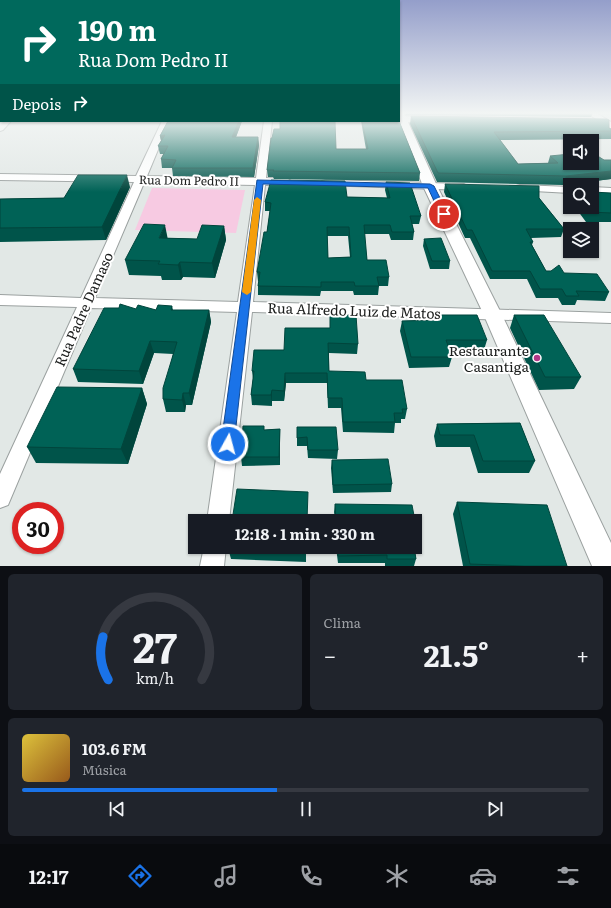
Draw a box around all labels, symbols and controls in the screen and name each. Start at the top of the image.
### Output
text: 190 m [78,8,156,50]
icon: right [12,16,64,68]
text: Rua Dom Pedro II [78,46,228,73]
text: Depois [12,92,61,115]
icon: right [69,92,91,114]
map controls [563,134,599,258]
button: sound [563,134,599,170]
street label: Rua Dom Pedro II [139,170,239,190]
button: search [563,178,599,214]
pin [427,197,461,231]
icon: arrive [433,203,455,225]
button: layers [563,222,599,258]
street label: Rua Padre Damaso [49,249,117,369]
street label: Rua Alfredo Luiz de Matos [267,297,441,323]
place label: Restaurante Casantiga [449,340,529,376]
marker: Restaurante Casantiga [532,353,542,363]
position arrow [207,423,249,465]
speed limit sign: 30 [12,502,64,554]
text: 12:18 · 1 min · 330 m [235,522,375,545]
text: Clima [324,613,361,632]
text: 27 [133,614,177,676]
text: 21.5° [424,632,489,676]
text: − [324,638,336,671]
text: + [576,638,589,671]
text: km/h [136,667,174,688]
text: 103.6 FM [82,737,147,760]
text: Música [82,760,127,779]
icon: previous [106,798,128,820]
icon: pause [295,798,317,820]
icon: next [484,798,506,820]
icon: directions [126,862,154,890]
icon: music [212,862,240,890]
icon: phone [297,862,325,890]
icon: climate [383,862,411,890]
icon: car [469,862,497,890]
icon: filters [554,862,582,890]
text: 12:17 [29,863,69,890]

